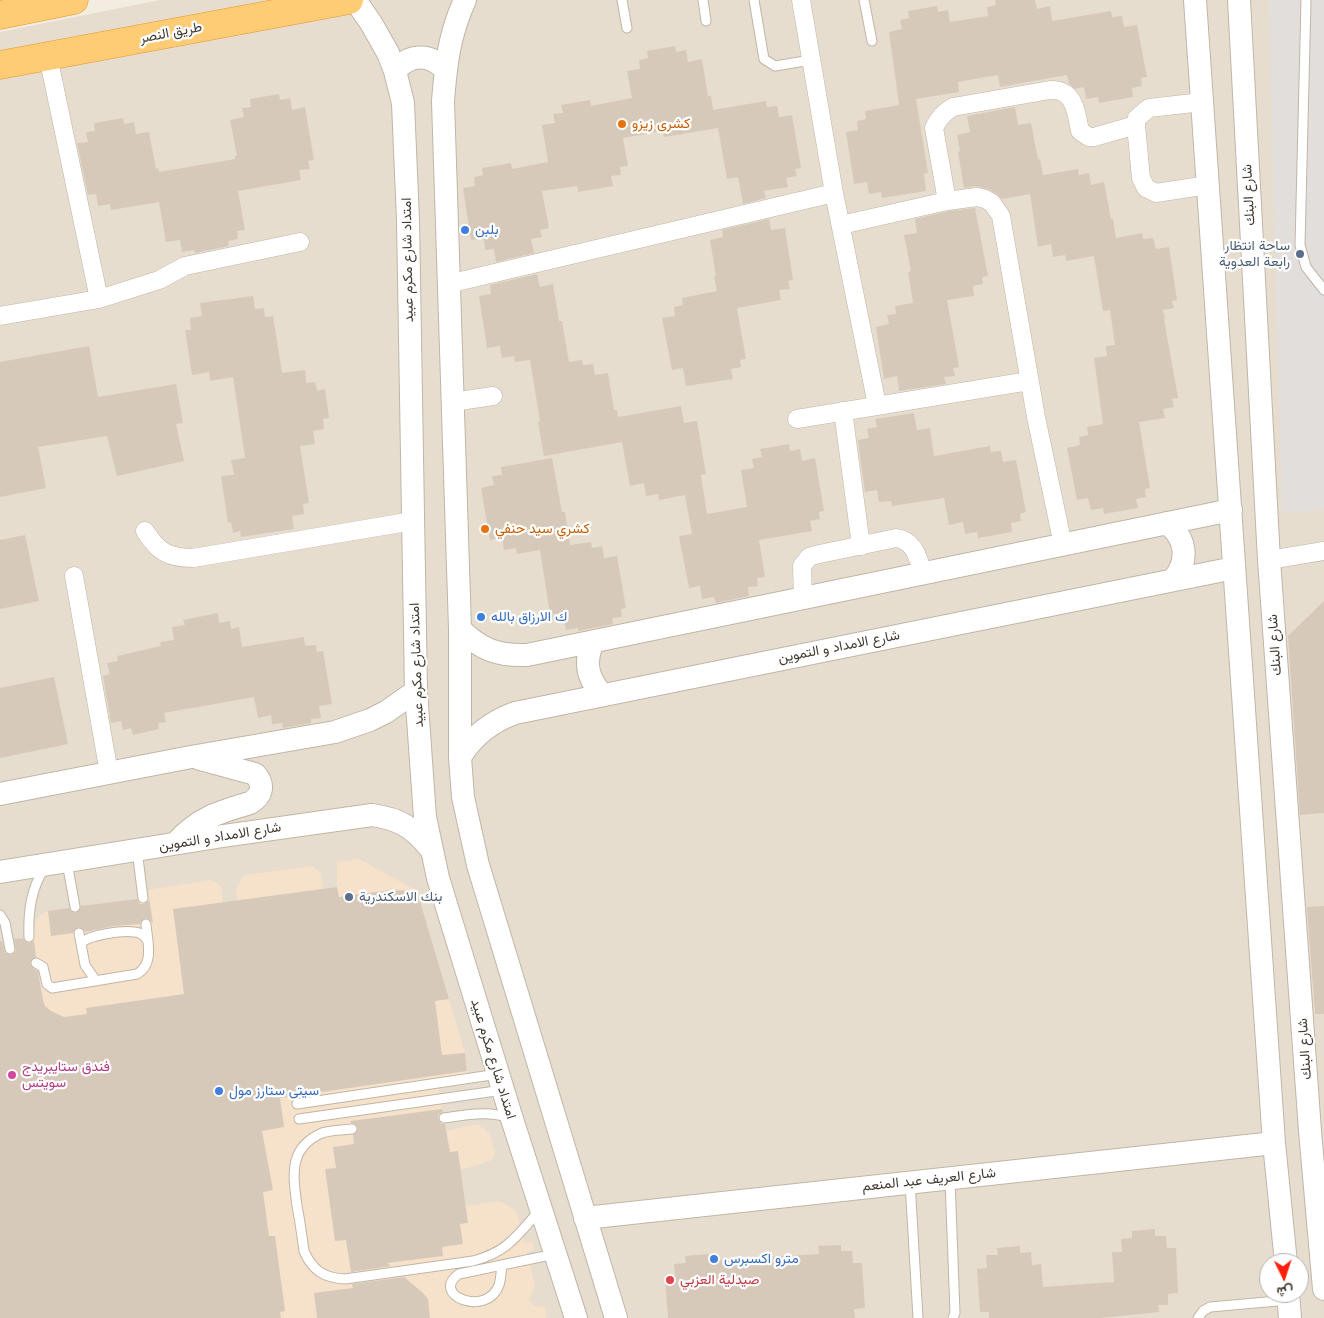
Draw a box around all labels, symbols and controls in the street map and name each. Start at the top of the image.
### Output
street label: طريق النصر [138,19,204,47]
place label: كشرى زيزو [632,116,690,132]
marker: كشرى زيزو [616,118,628,130]
street label: شارع البنك [1239,164,1259,226]
street label: امتداد شارع مكرم عبيد [399,197,417,323]
place label: بلبن [475,222,499,238]
marker: بلبن [459,224,471,236]
place label: ساحة انتظار رابعة العدوية [1219,238,1290,270]
marker: ساحة انتظار رابعة العدوية [1294,248,1306,260]
place label: كشري سيد حنفي [495,521,590,537]
marker: كشري سيد حنفي [479,523,491,535]
street label: امتداد شارع مكرم عبيد [406,602,428,728]
place label: ك الارزاق بالله [491,609,567,625]
marker: ك الارزاق بالله [475,611,487,623]
street label: شارع البنك [1264,614,1286,676]
street label: شارع الامداد و التموين [777,627,901,667]
street label: شارع الامداد و التموين [158,819,282,855]
place label: بنك الاسكندرية [359,889,442,905]
marker: بنك الاسكندرية [343,891,355,903]
street label: امتداد شارع مكرم عبيد [467,997,519,1121]
street label: شارع البنك [1294,1018,1316,1080]
place label: فندق ستايبريدج سويتس [22,1059,110,1092]
marker: فندق ستايبريدج سويتس [6,1069,18,1081]
place label: سيتى ستارز مول [229,1083,319,1099]
marker: سيتى ستارز مول [213,1085,225,1097]
street label: شارع العريف عبد المنعم [861,1165,997,1195]
place label: مترو اكسبرس [724,1251,799,1267]
marker: مترو اكسبرس [708,1253,720,1265]
north arrow [1259,1253,1309,1303]
place label: صيدلية العزبي [680,1272,759,1288]
marker: صيدلية العزبي [664,1274,676,1286]
text: ش [1276,1283,1294,1301]

